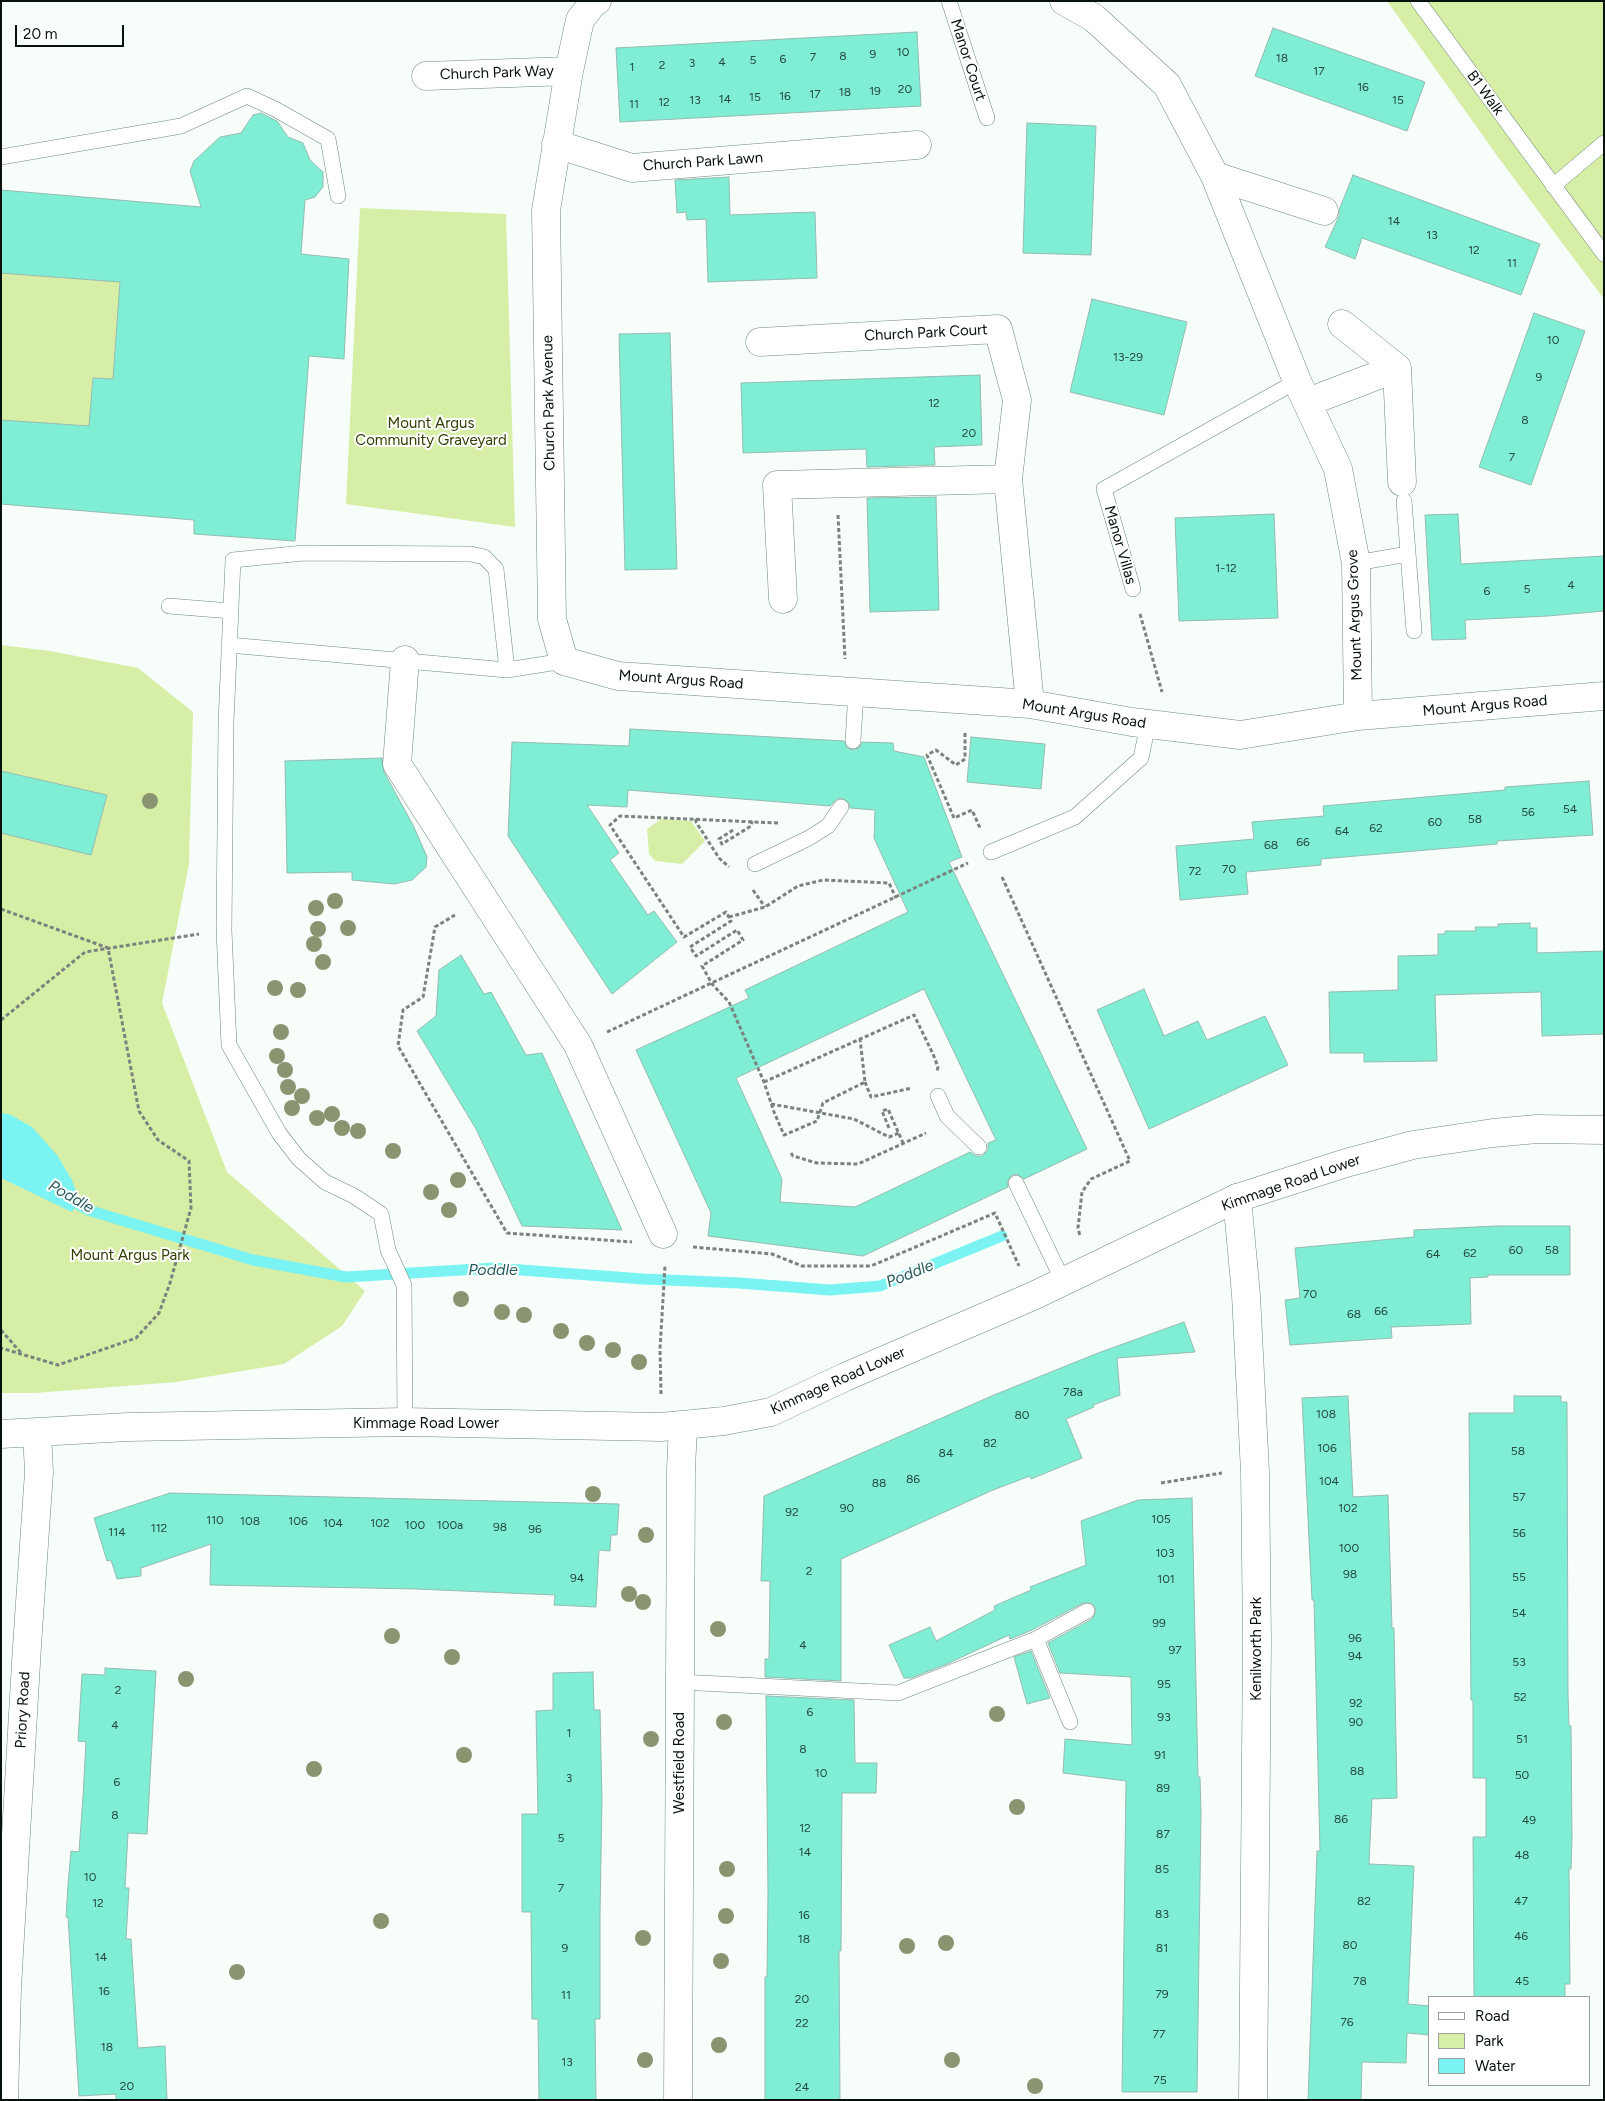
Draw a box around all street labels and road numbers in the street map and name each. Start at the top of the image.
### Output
street label: Manor Court [946,17,990,103]
street label: Church Park Way [440,62,554,84]
street label: B1 Walk [1463,67,1507,119]
street label: Church Park Lawn [642,149,764,175]
street label: Church Park Court [864,321,988,345]
street label: Church Park Avenue [539,335,559,471]
street label: Manor Villas [1100,503,1140,587]
street label: Mount Argus Grove [1344,549,1366,681]
street label: Mount Argus Road [618,667,744,693]
street label: Mount Argus Road [1422,692,1548,720]
street label: Mount Argus Road [1021,695,1147,733]
street label: Kimmage Road Lower [1219,1151,1363,1215]
street label: Kimmage Road Lower [768,1343,908,1419]
street label: Kimmage Road Lower [353,1415,499,1433]
street label: Kenilworth Park [1248,1597,1266,1701]
street label: Priory Road [12,1671,34,1749]
street label: Westfield Road [671,1712,689,1814]

